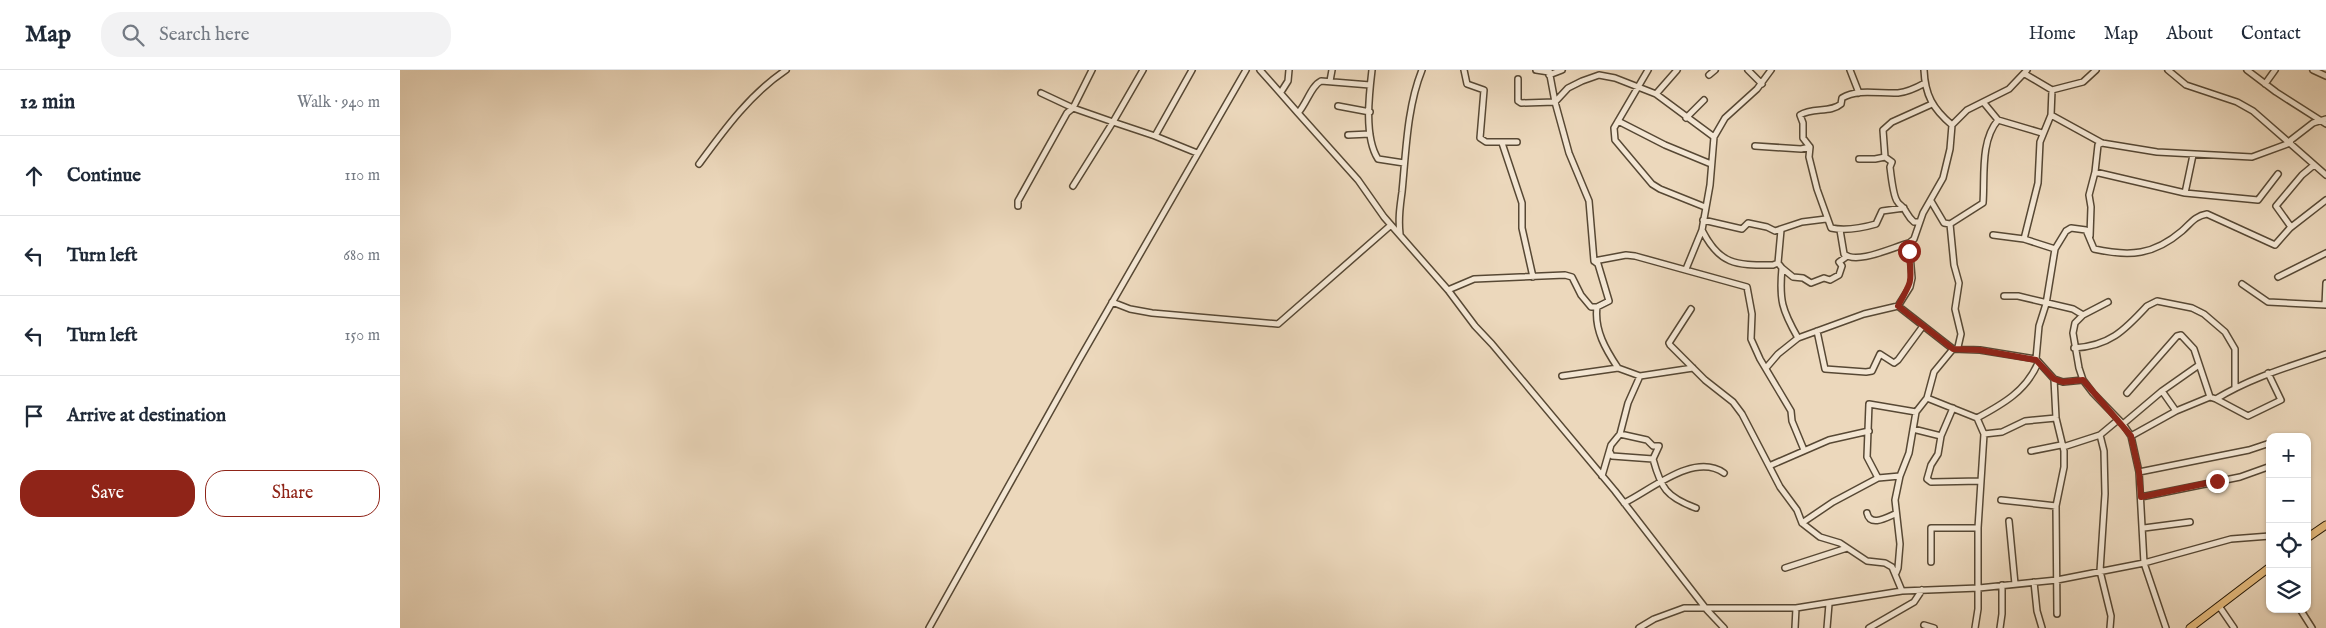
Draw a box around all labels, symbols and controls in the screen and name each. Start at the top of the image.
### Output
search box [101,12,451,57]
text: Map [25,19,71,50]
icon: search [119,21,147,49]
text: Search here [159,23,250,47]
text: Home [2029,23,2076,46]
text: Map [2104,23,2138,46]
text: About [2166,23,2213,46]
text: Contact [2241,23,2301,46]
text: 12 min [20,89,75,116]
text: Walk · 940 m [297,93,380,113]
icon: ahead [20,162,48,190]
text: Continue [67,164,141,188]
text: 110 m [344,166,380,186]
route start [1898,240,1921,263]
icon: left [20,242,48,270]
text: Turn left [67,244,138,268]
text: 680 m [343,246,380,266]
icon: left [20,322,48,350]
text: Turn left [67,324,138,348]
text: 150 m [345,326,380,346]
icon: arrive [20,402,48,430]
text: Arrive at destination [67,404,226,428]
map controls [2266,433,2311,613]
button: + [2266,433,2311,478]
button: Save [20,470,195,517]
button: Share [205,470,380,517]
route end [2206,470,2229,493]
button: − [2266,478,2311,523]
button: locate [2266,523,2311,568]
button: layers [2266,568,2311,613]

